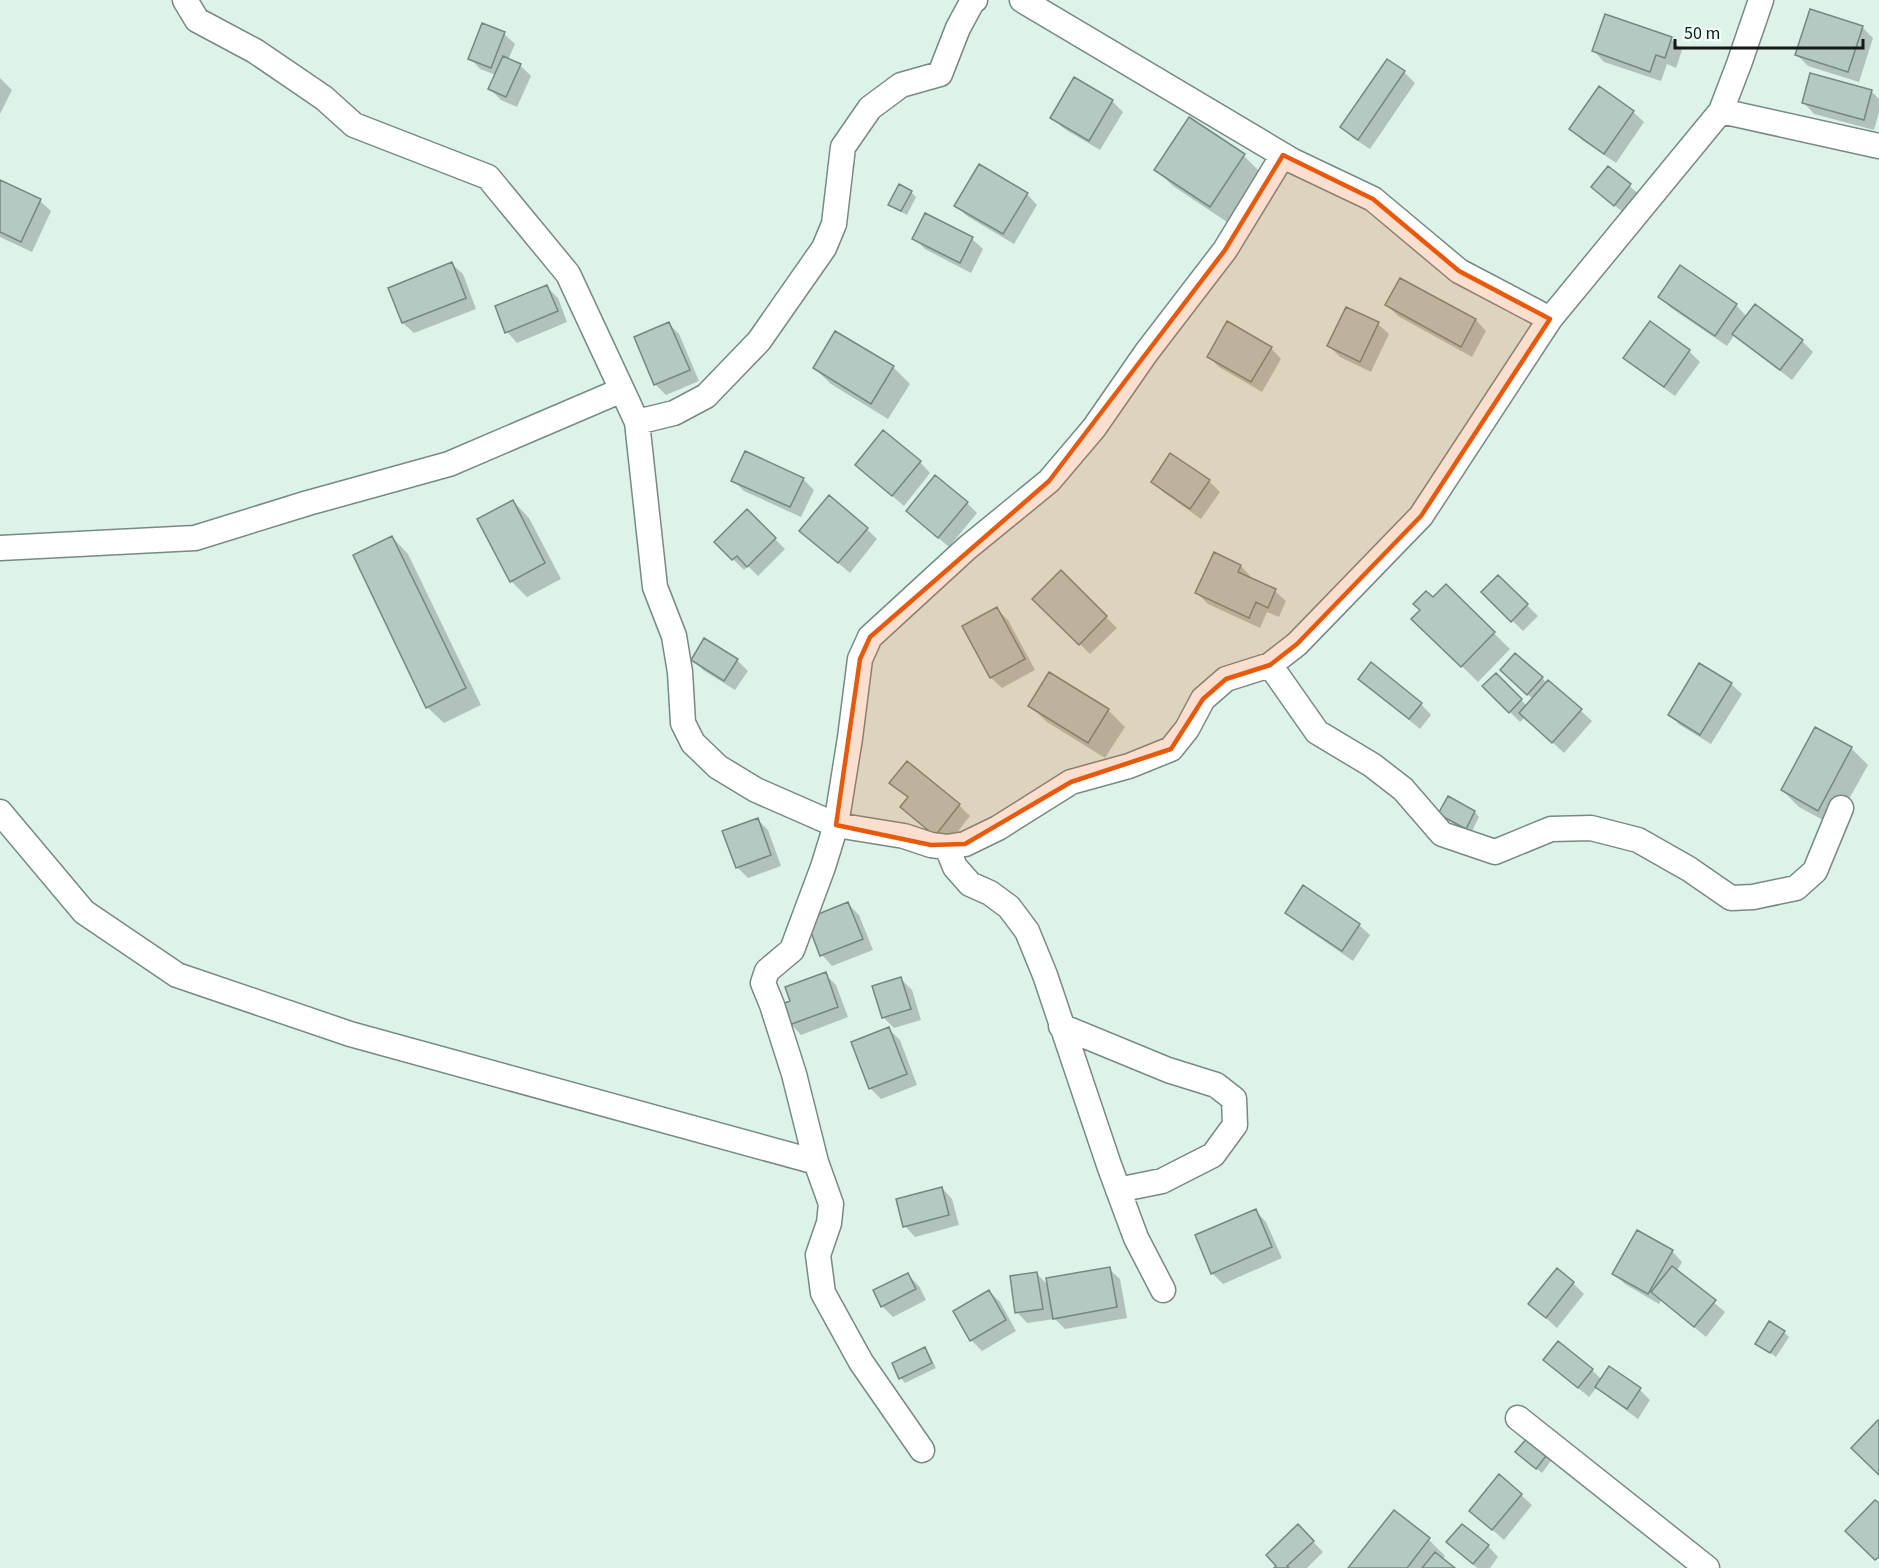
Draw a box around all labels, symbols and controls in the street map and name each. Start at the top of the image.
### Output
scale bar [1675,12,1862,50]
text: 50 m [1684,21,1720,46]

